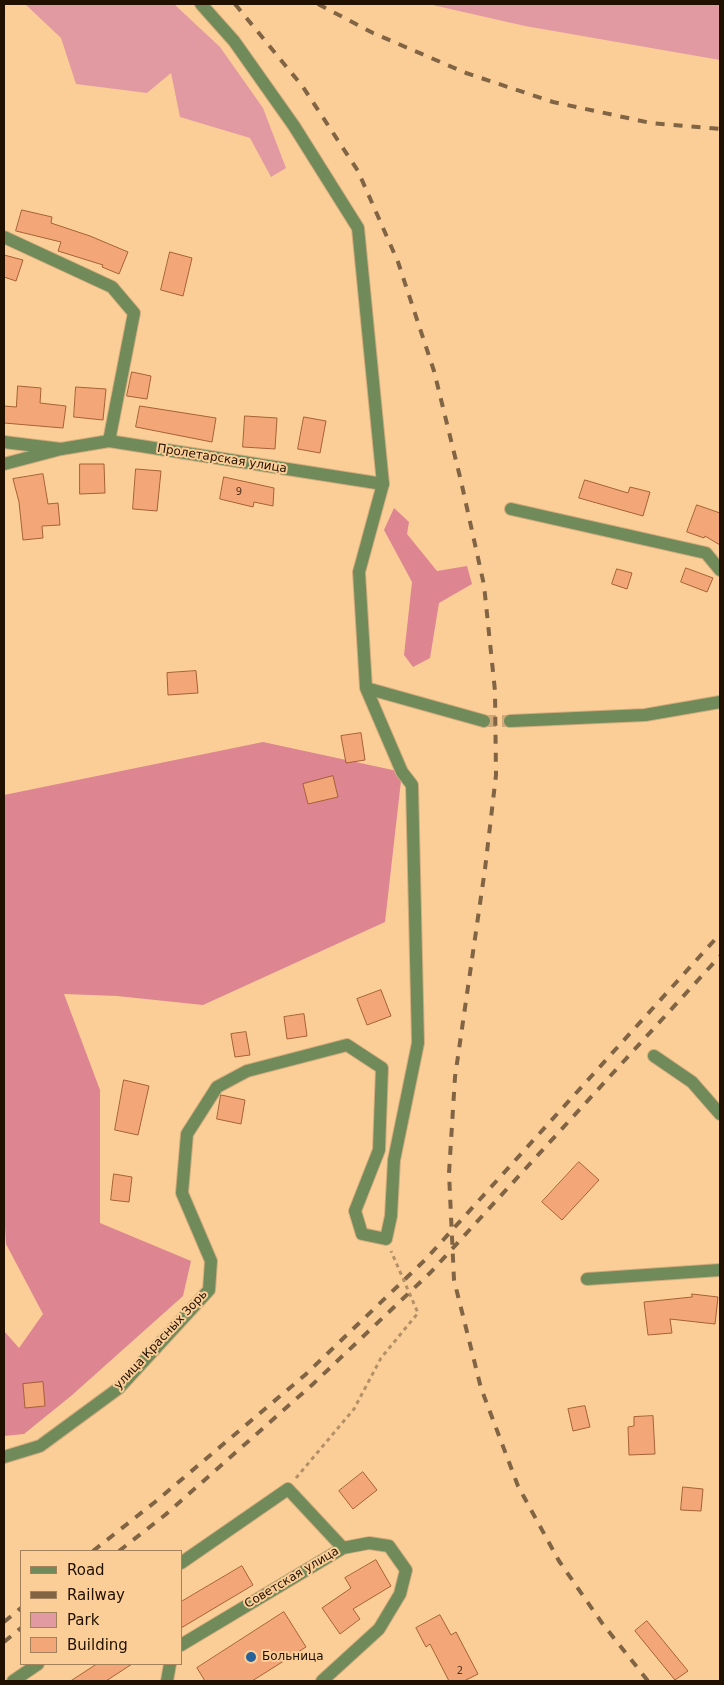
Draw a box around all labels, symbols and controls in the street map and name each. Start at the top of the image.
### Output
street label: Пролетарская улица [156,442,288,476]
house number: 9 [236,486,242,498]
street label: улица Красных Зорь [111,1288,211,1392]
street label: Советская улица [242,1544,342,1612]
legend [20,1550,182,1665]
text: Road [67,1561,105,1579]
text: Railway [67,1586,125,1604]
text: Park [67,1611,99,1629]
text: Building [67,1636,128,1654]
marker: Больница [244,1650,258,1664]
place label: Больница [262,1650,323,1664]
house number: 2 [457,1665,463,1677]

